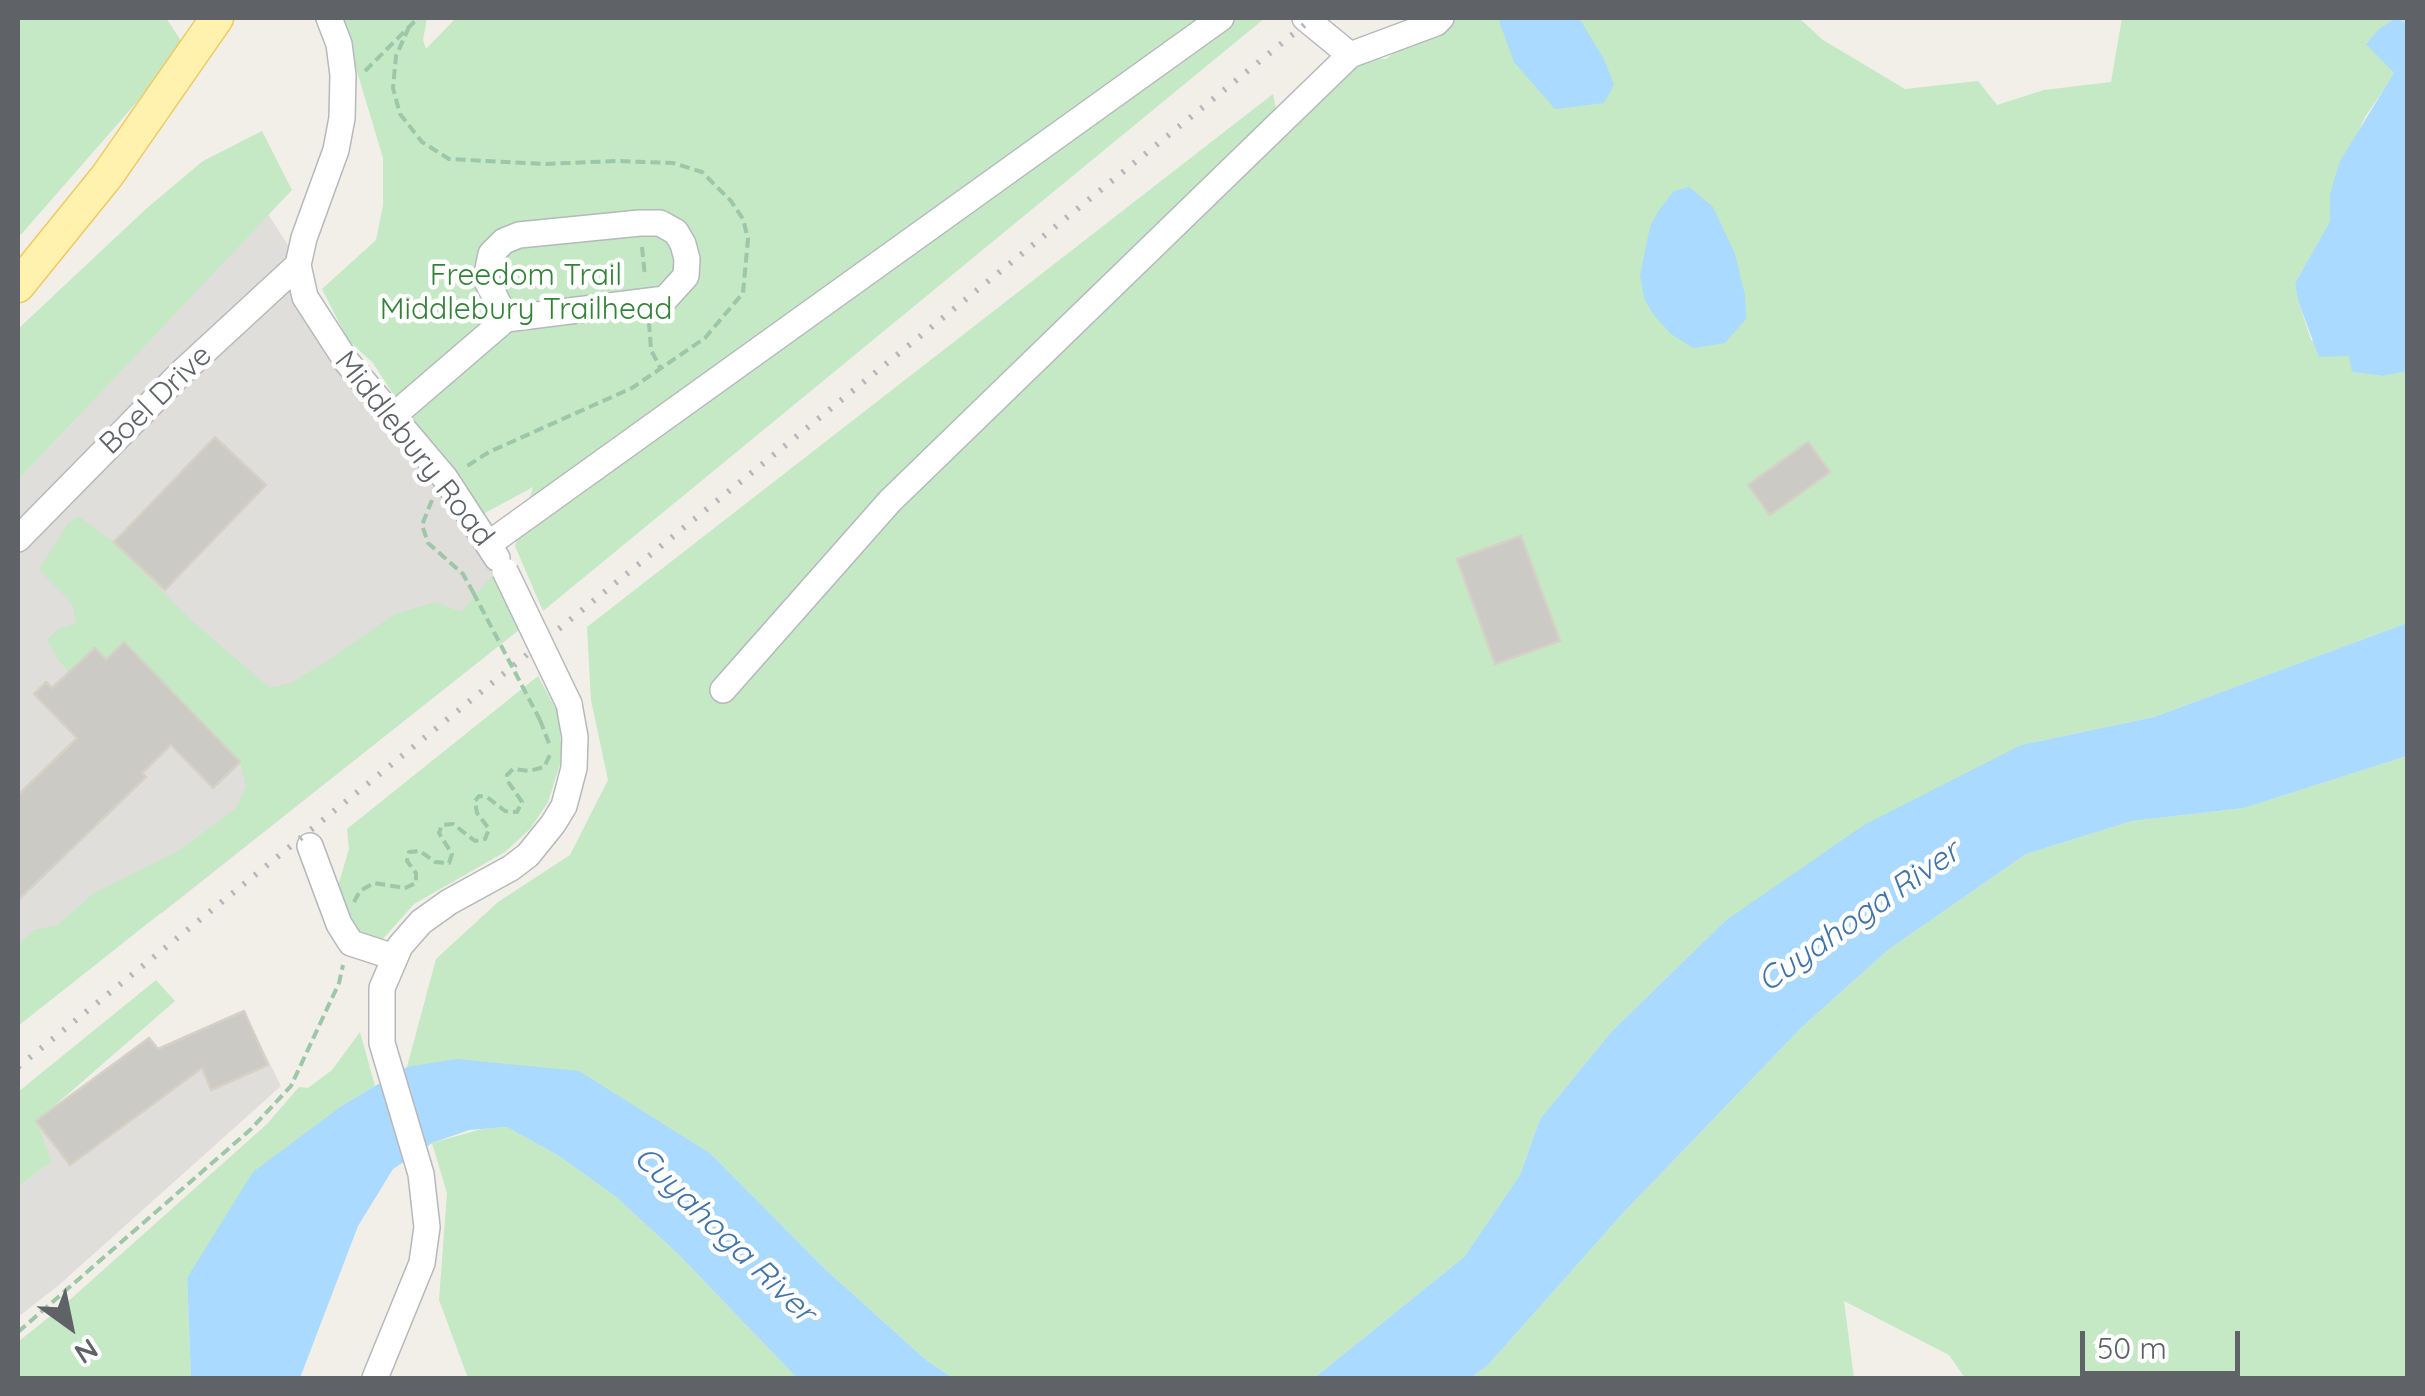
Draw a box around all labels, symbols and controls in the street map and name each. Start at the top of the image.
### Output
park label: Freedom Trail Middlebury Trailhead [380,258,672,328]
street label: Boel Drive [92,338,220,462]
street label: Middlebury Road [327,344,501,554]
water label: Cuyahoga River [1751,833,1967,1001]
water label: Cuyahoga River [625,1139,823,1331]
north arrow [20,1276,120,1376]
scale bar [2085,1311,2245,1373]
text: 50 m [2097,1329,2167,1367]
text: N [68,1331,105,1372]

